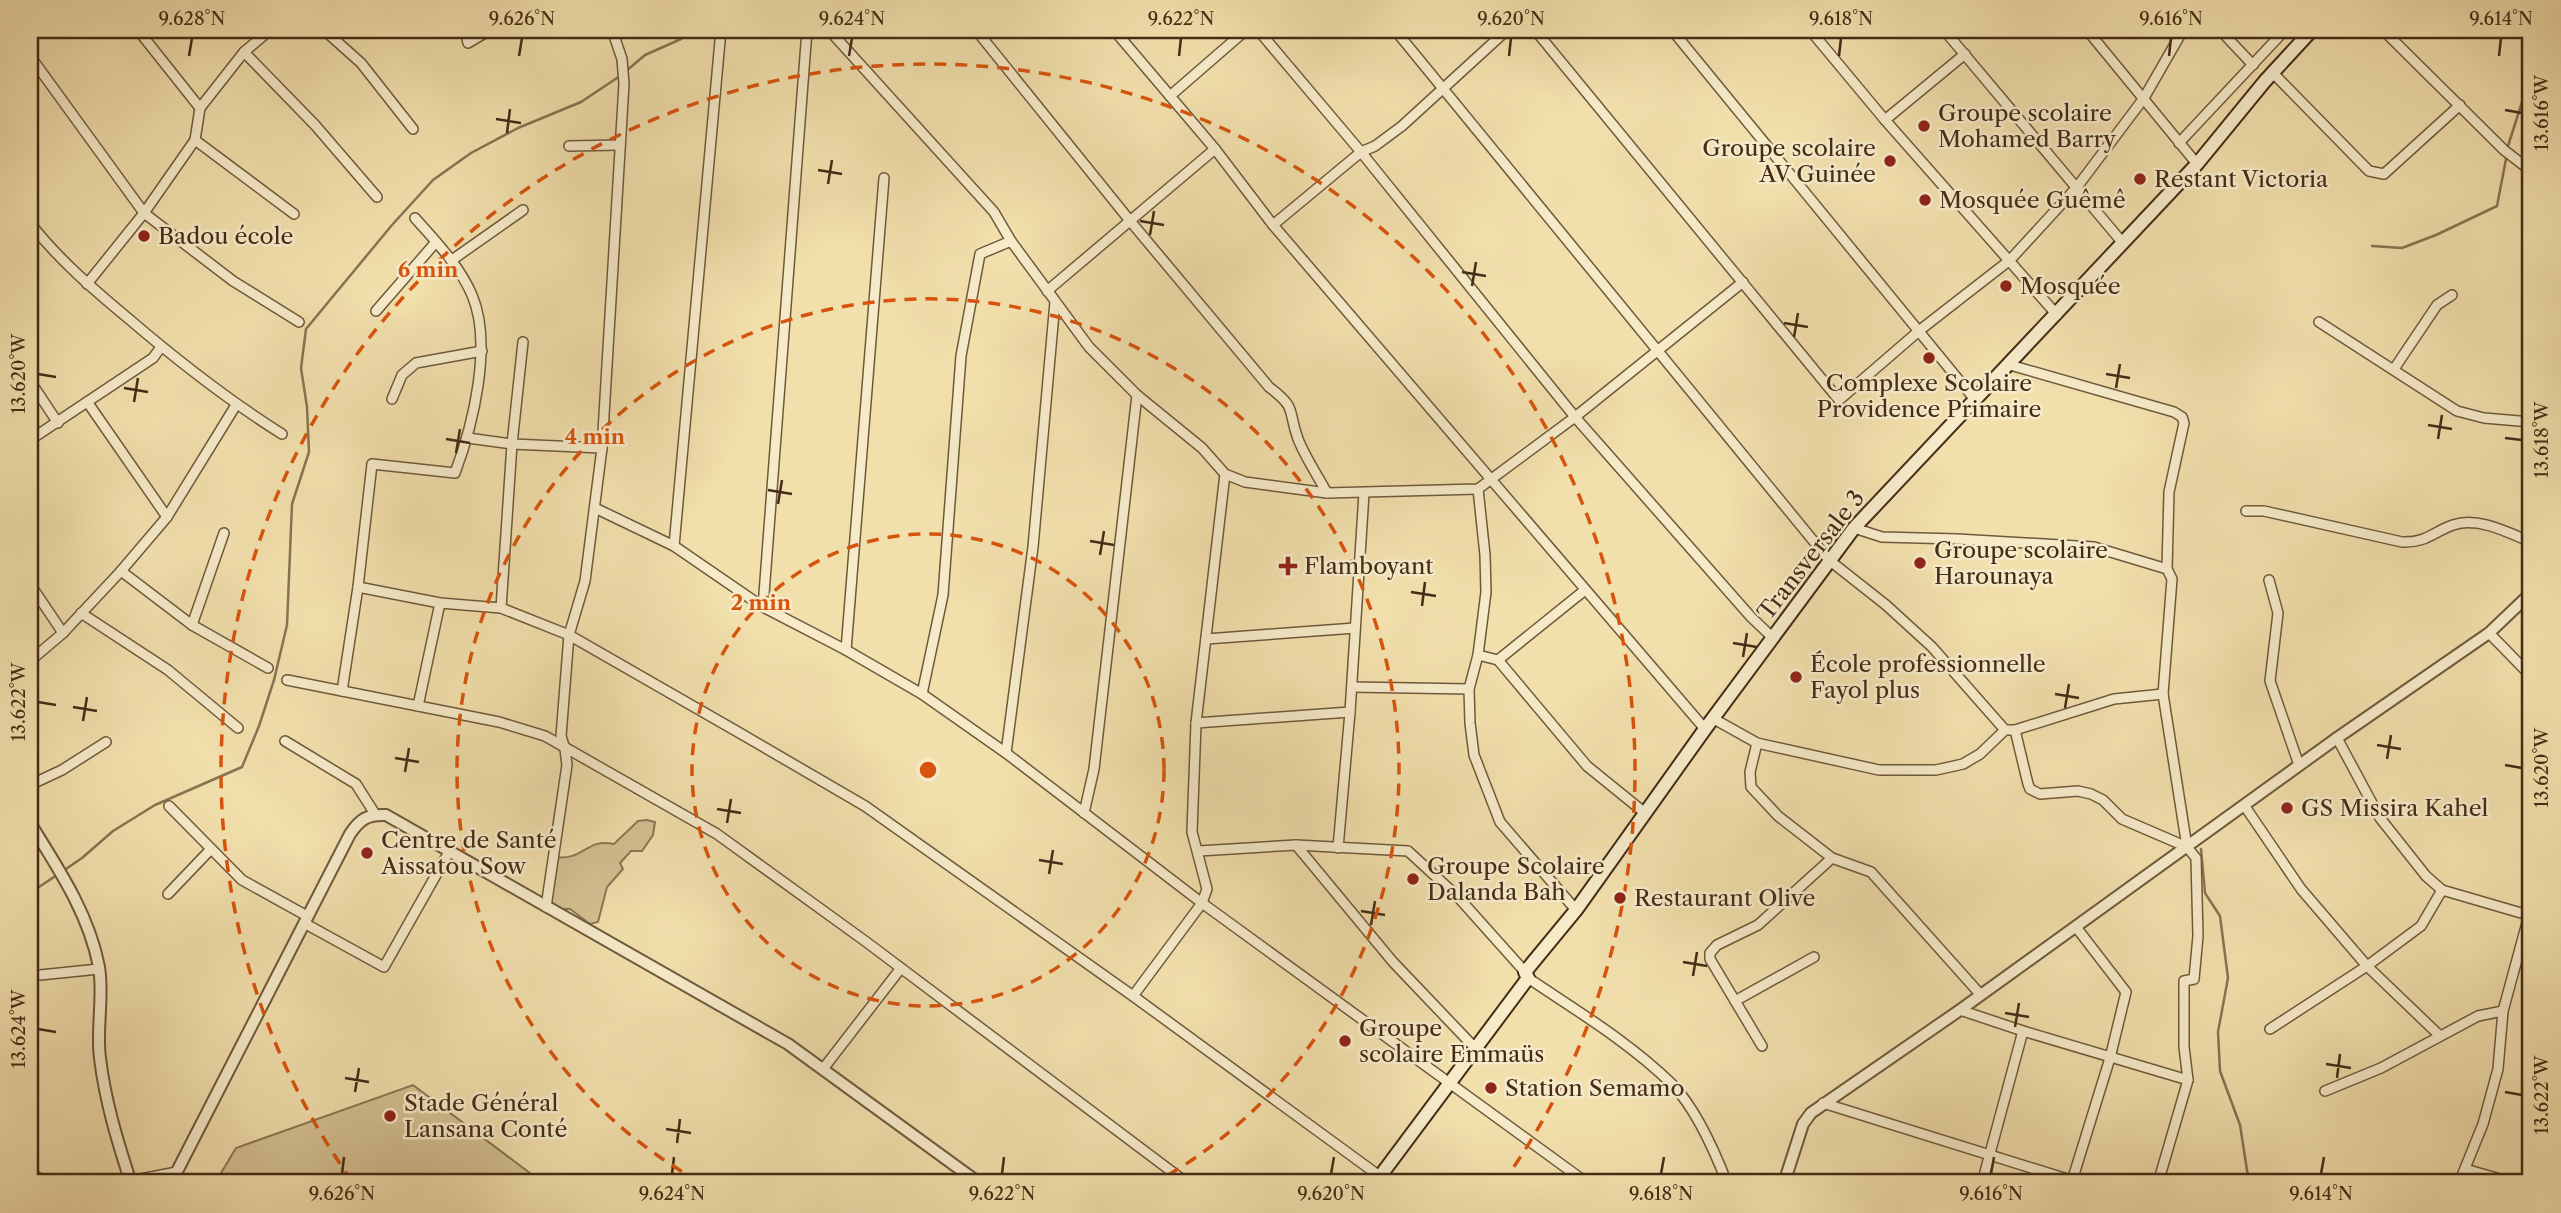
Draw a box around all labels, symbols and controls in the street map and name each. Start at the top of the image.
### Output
text: 9.628°N [159,8,226,30]
text: 9.626°N [489,8,555,30]
text: 9.624°N [819,8,885,30]
text: 9.622°N [1148,8,1214,30]
text: 9.620°N [1477,8,1545,30]
text: 9.618°N [1809,8,1873,30]
text: 9.616°N [2139,8,2203,30]
text: 9.614°N [2469,8,2533,30]
text: 13.616°W [2531,74,2553,151]
place label: Groupe scolaire Mohamed Barry [1938,99,2116,153]
marker: Groupe scolaire Mohamed Barry [1916,118,1932,134]
place label: Groupe scolaire AV Guinée [1702,134,1876,188]
marker: Groupe scolaire AV Guinée [1882,153,1898,169]
place label: Restant Victoria [2154,165,2329,193]
marker: Restant Victoria [2132,171,2148,187]
place label: Mosquée Guêmê [1939,186,2126,214]
marker: Mosquée Guêmê [1917,192,1933,208]
place label: Badou école [158,222,293,250]
marker: Badou école [136,228,152,244]
text: 6 min [398,257,459,282]
place label: Mosquée [2020,272,2121,300]
marker: Mosquée [1998,278,2014,294]
text: 13.620°W [8,333,30,414]
marker: Complexe Scolaire Providence Primaire [1921,350,1937,366]
place label: Complexe Scolaire Providence Primaire [1817,369,2041,423]
text: 13.618°W [2531,400,2553,478]
text: 4 min [565,424,626,449]
street label: Transversale 3 [1752,485,1870,625]
place label: Groupe scolaire Harounaya [1934,536,2108,590]
place label: Flamboyant [1304,552,1433,580]
marker: Groupe scolaire Harounaya [1912,555,1928,571]
marker: Flamboyant [1278,556,1298,576]
text: 2 min [731,590,792,615]
place label: École professionnelle Fayol plus [1810,650,2046,704]
text: 13.622°W [8,661,30,742]
marker: École professionnelle Fayol plus [1788,669,1804,685]
text: 13.620°W [2531,727,2553,808]
centre of rings [916,758,940,782]
place label: GS Missira Kahel [2301,794,2489,822]
marker: GS Missira Kahel [2279,800,2295,816]
place label: Centre de Santé Aissatou Sow [380,826,557,880]
marker: Centre de Santé Aissatou Sow [359,845,375,861]
place label: Groupe Scolaire Dalanda Bah [1427,852,1605,906]
marker: Groupe Scolaire Dalanda Bah [1405,871,1421,887]
place label: Restaurant Olive [1634,884,1815,912]
marker: Restaurant Olive [1612,890,1628,906]
text: 13.624°W [8,988,30,1069]
place label: Groupe scolaire Emmaüs [1359,1014,1544,1068]
marker: Groupe scolaire Emmaüs [1337,1033,1353,1049]
text: 13.622°W [2531,1054,2553,1135]
place label: Station Semamo [1505,1074,1685,1102]
marker: Station Semamo [1483,1080,1499,1096]
place label: Stade Général Lansana Conté [404,1089,567,1143]
marker: Stade Général Lansana Conté [382,1108,398,1124]
text: 9.626°N [309,1183,375,1205]
text: 9.624°N [639,1183,705,1205]
text: 9.622°N [969,1183,1035,1205]
text: 9.620°N [1297,1183,1365,1205]
text: 9.618°N [1629,1183,1693,1205]
text: 9.616°N [1959,1183,2023,1205]
text: 9.614°N [2289,1183,2353,1205]

